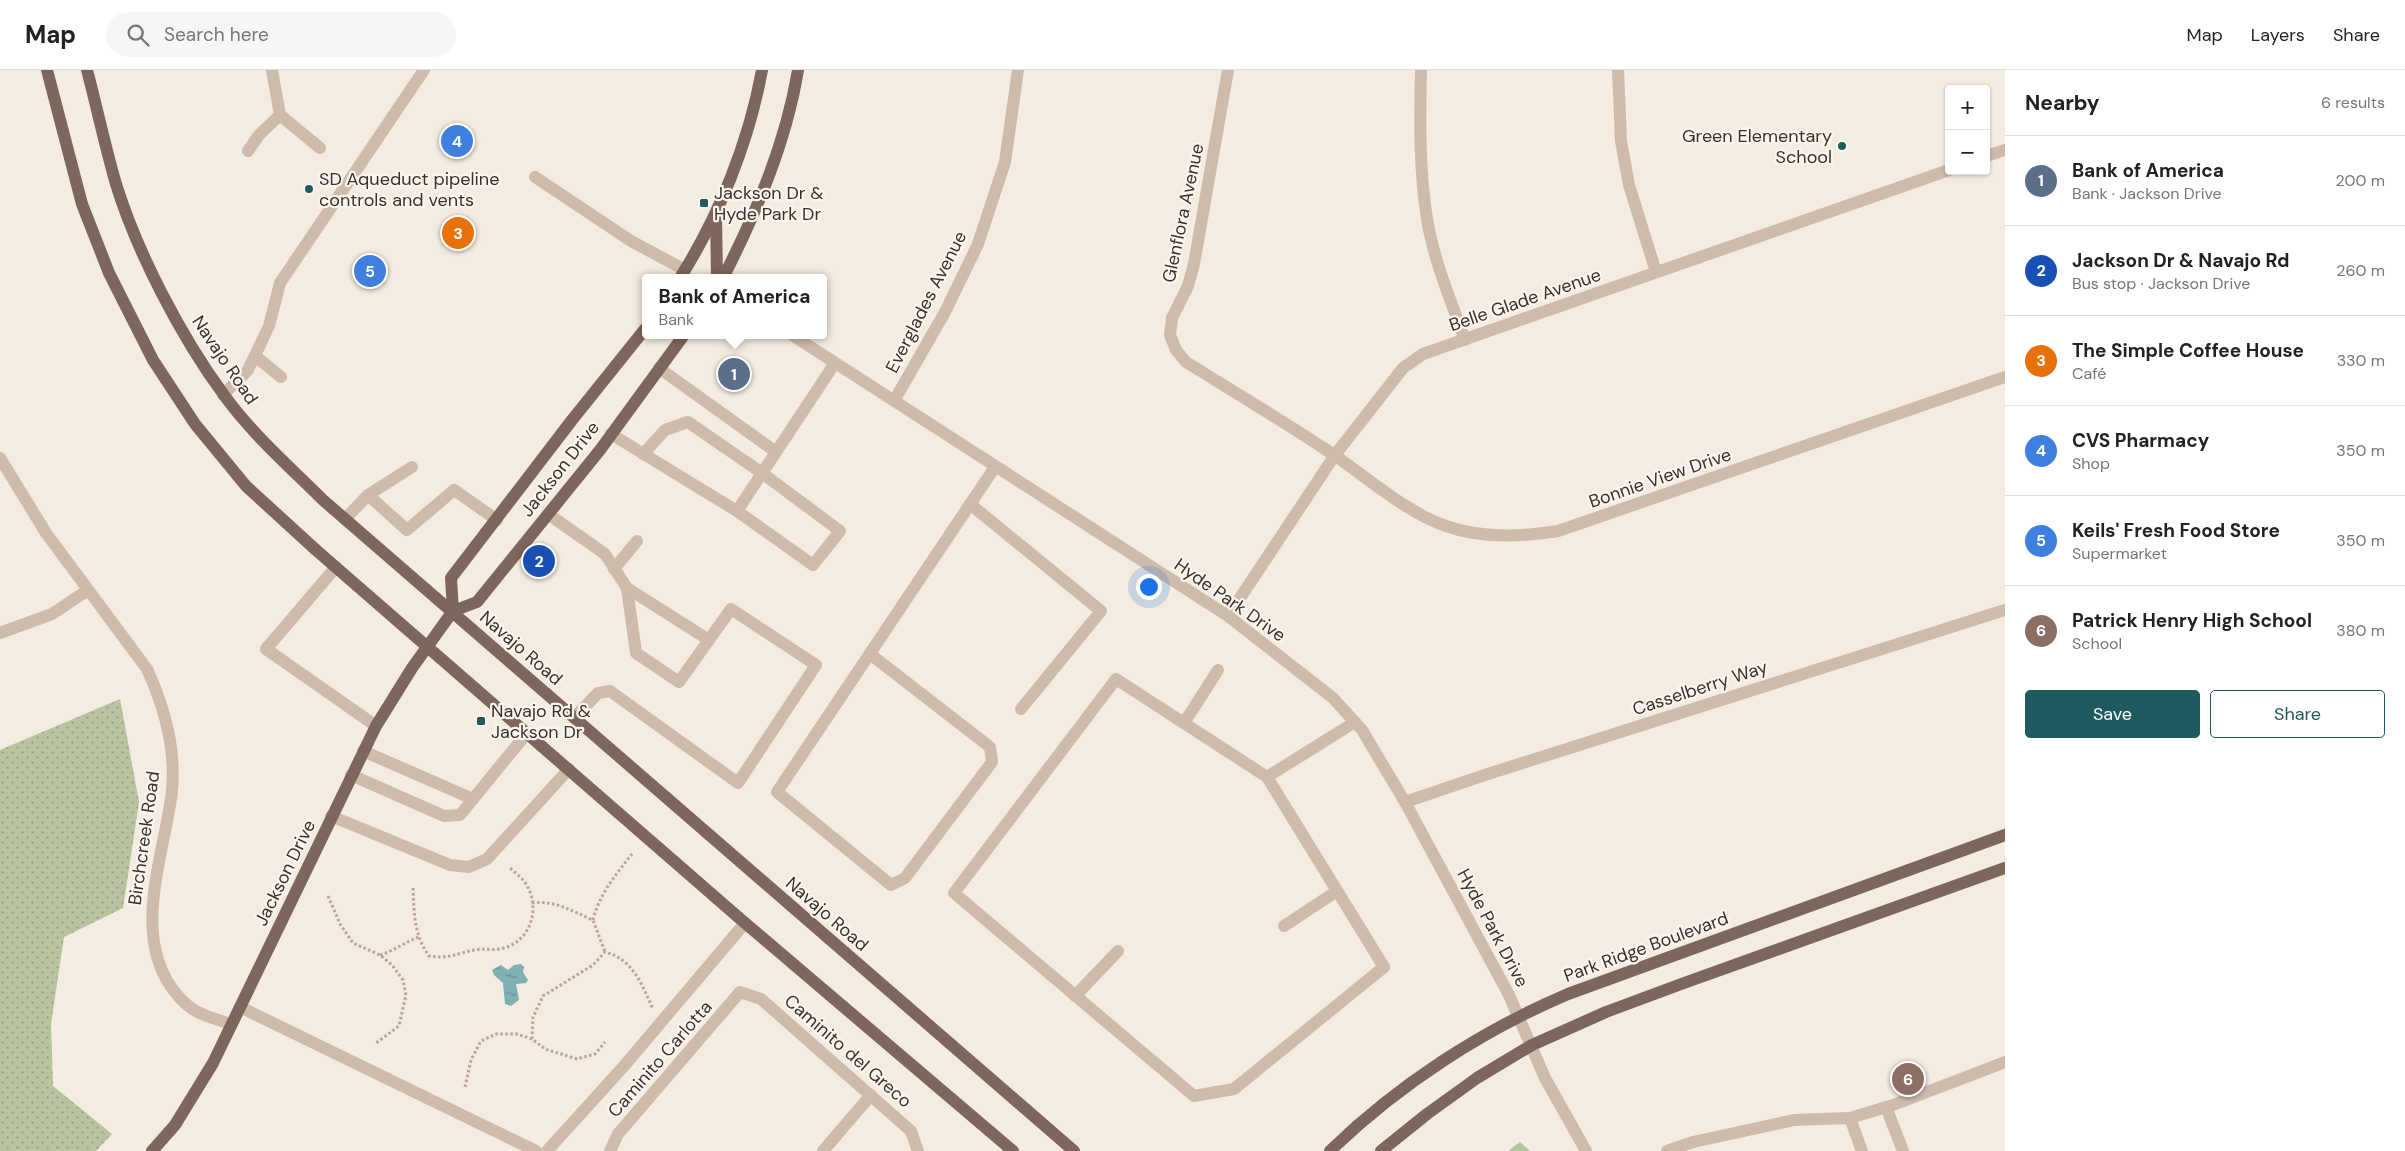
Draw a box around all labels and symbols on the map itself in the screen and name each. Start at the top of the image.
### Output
pin: 4 [441,122,473,160]
place label: Green Elementary School [1682,124,1832,169]
marker: Green Elementary School [1836,140,1848,152]
street label: Glenflora Avenue [1157,141,1209,285]
place label: SD Aqueduct pipeline controls and vents [319,167,499,212]
place label: Jackson Dr & Hyde Park Dr [714,181,824,226]
marker: SD Aqueduct pipeline controls and vents [303,183,315,195]
marker: Jackson Dr & Hyde Park Dr [698,197,710,209]
pin: 3 [442,214,474,252]
street label: Everglades Avenue [880,227,972,377]
pin: 5 [354,252,386,290]
street label: Belle Glade Avenue [1446,263,1604,337]
street label: Navajo Road [186,311,264,409]
pin: 1 [718,355,750,393]
street label: Jackson Drive [515,416,605,522]
street label: Bonnie View Drive [1586,442,1734,514]
pin: 2 [523,542,555,580]
street label: Hyde Park Drive [1170,553,1290,647]
your location [1136,574,1162,600]
street label: Navajo Road [474,605,568,691]
street label: Casselberry Way [1629,655,1771,721]
place label: Navajo Rd & Jackson Dr [491,699,591,744]
marker: Navajo Rd & Jackson Dr [475,715,487,727]
street label: Birchcreek Road [123,770,165,906]
street label: Jackson Drive [249,816,321,930]
street label: Hyde Park Drive [1452,865,1534,991]
street label: Navajo Road [780,871,874,957]
street label: Park Ridge Boulevard [1560,906,1732,988]
street label: Caminito del Greco [779,989,917,1113]
street label: Caminito Carlotta [603,995,717,1123]
pin: 6 [1892,1060,1924,1098]

